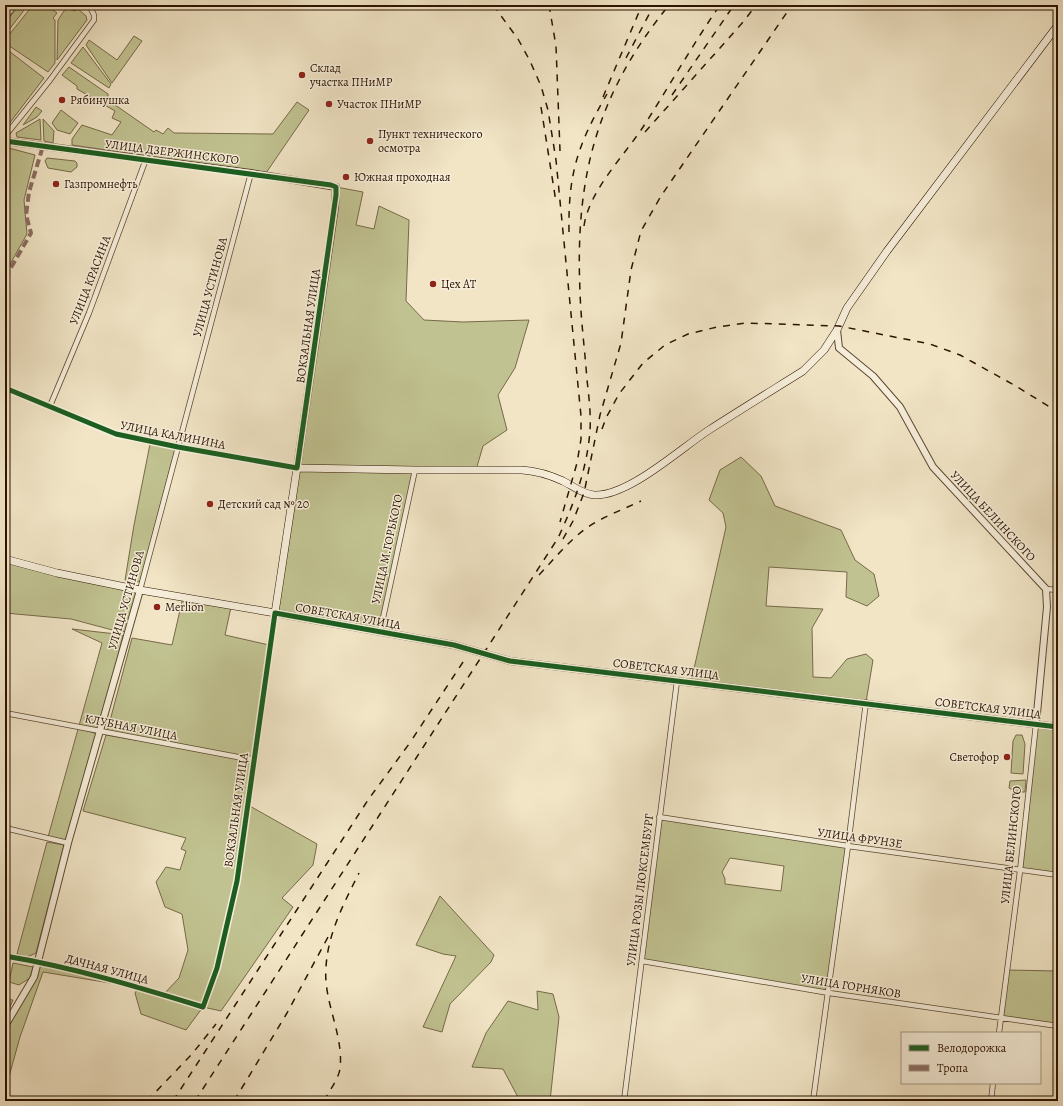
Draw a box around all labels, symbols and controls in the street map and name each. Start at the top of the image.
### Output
place label: Склад участка ПНиМР [309,60,393,90]
marker: Склад участка ПНиМР [297,70,307,80]
place label: Рябинушка [70,92,130,108]
marker: Рябинушка [57,95,67,105]
place label: Участок ПНиМР [337,96,422,112]
marker: Участок ПНиМР [324,99,334,109]
place label: Пункт технического осмотра [378,126,483,156]
street label: УЛИЦА ДЗЕРЖИНСКОГО [104,136,240,168]
marker: Пункт технического осмотра [365,136,375,146]
place label: Южная проходная [354,169,451,185]
marker: Южная проходная [341,172,351,182]
place label: Газпромнефть [64,176,138,192]
marker: Газпромнефть [51,179,61,189]
street label: УЛИЦА КРАСИНА [66,232,115,327]
street label: УЛИЦА УСТИНОВА [189,235,231,339]
street label: ВОКЗАЛЬНАЯ УЛИЦА [292,267,324,384]
place label: Цех АТ [441,276,477,292]
marker: Цех АТ [428,279,438,289]
street label: УЛИЦА КАЛИНИНА [119,417,228,453]
street label: УЛИЦА БЕЛИНСКОГО [947,467,1039,565]
street label: УЛИЦА М.ГОРЬКОГО [368,493,406,605]
place label: Детский сад № 20 [218,496,309,512]
marker: Детский сад № 20 [205,499,215,509]
street label: УЛИЦА УСТИНОВА [104,548,148,651]
place label: Merlion [165,599,204,615]
street label: СОВЕТСКАЯ УЛИЦА [294,599,403,633]
marker: Merlion [152,602,162,612]
street label: СОВЕТСКАЯ УЛИЦА [612,655,721,684]
street label: СОВЕТСКАЯ УЛИЦА [934,694,1043,723]
street label: КЛУБНАЯ УЛИЦА [83,710,180,744]
place label: Светофор [949,749,999,765]
street label: ВОКЗАЛЬНАЯ УЛИЦА [220,751,252,868]
marker: Светофор [1002,752,1012,762]
street label: УЛИЦА БЕЛИНСКОГО [997,785,1025,905]
street label: УЛИЦА РОЗЫ ЛЮКСЕМБУРГ [623,813,657,967]
street label: УЛИЦА ФРУНЗЕ [816,824,904,852]
street label: ДАЧНАЯ УЛИЦА [64,950,151,988]
street label: УЛИЦА ГОРНЯКОВ [800,970,902,1002]
legend [901,1032,1041,1084]
text: Велодорожка [937,1040,1007,1056]
text: Тропа [937,1060,968,1076]

